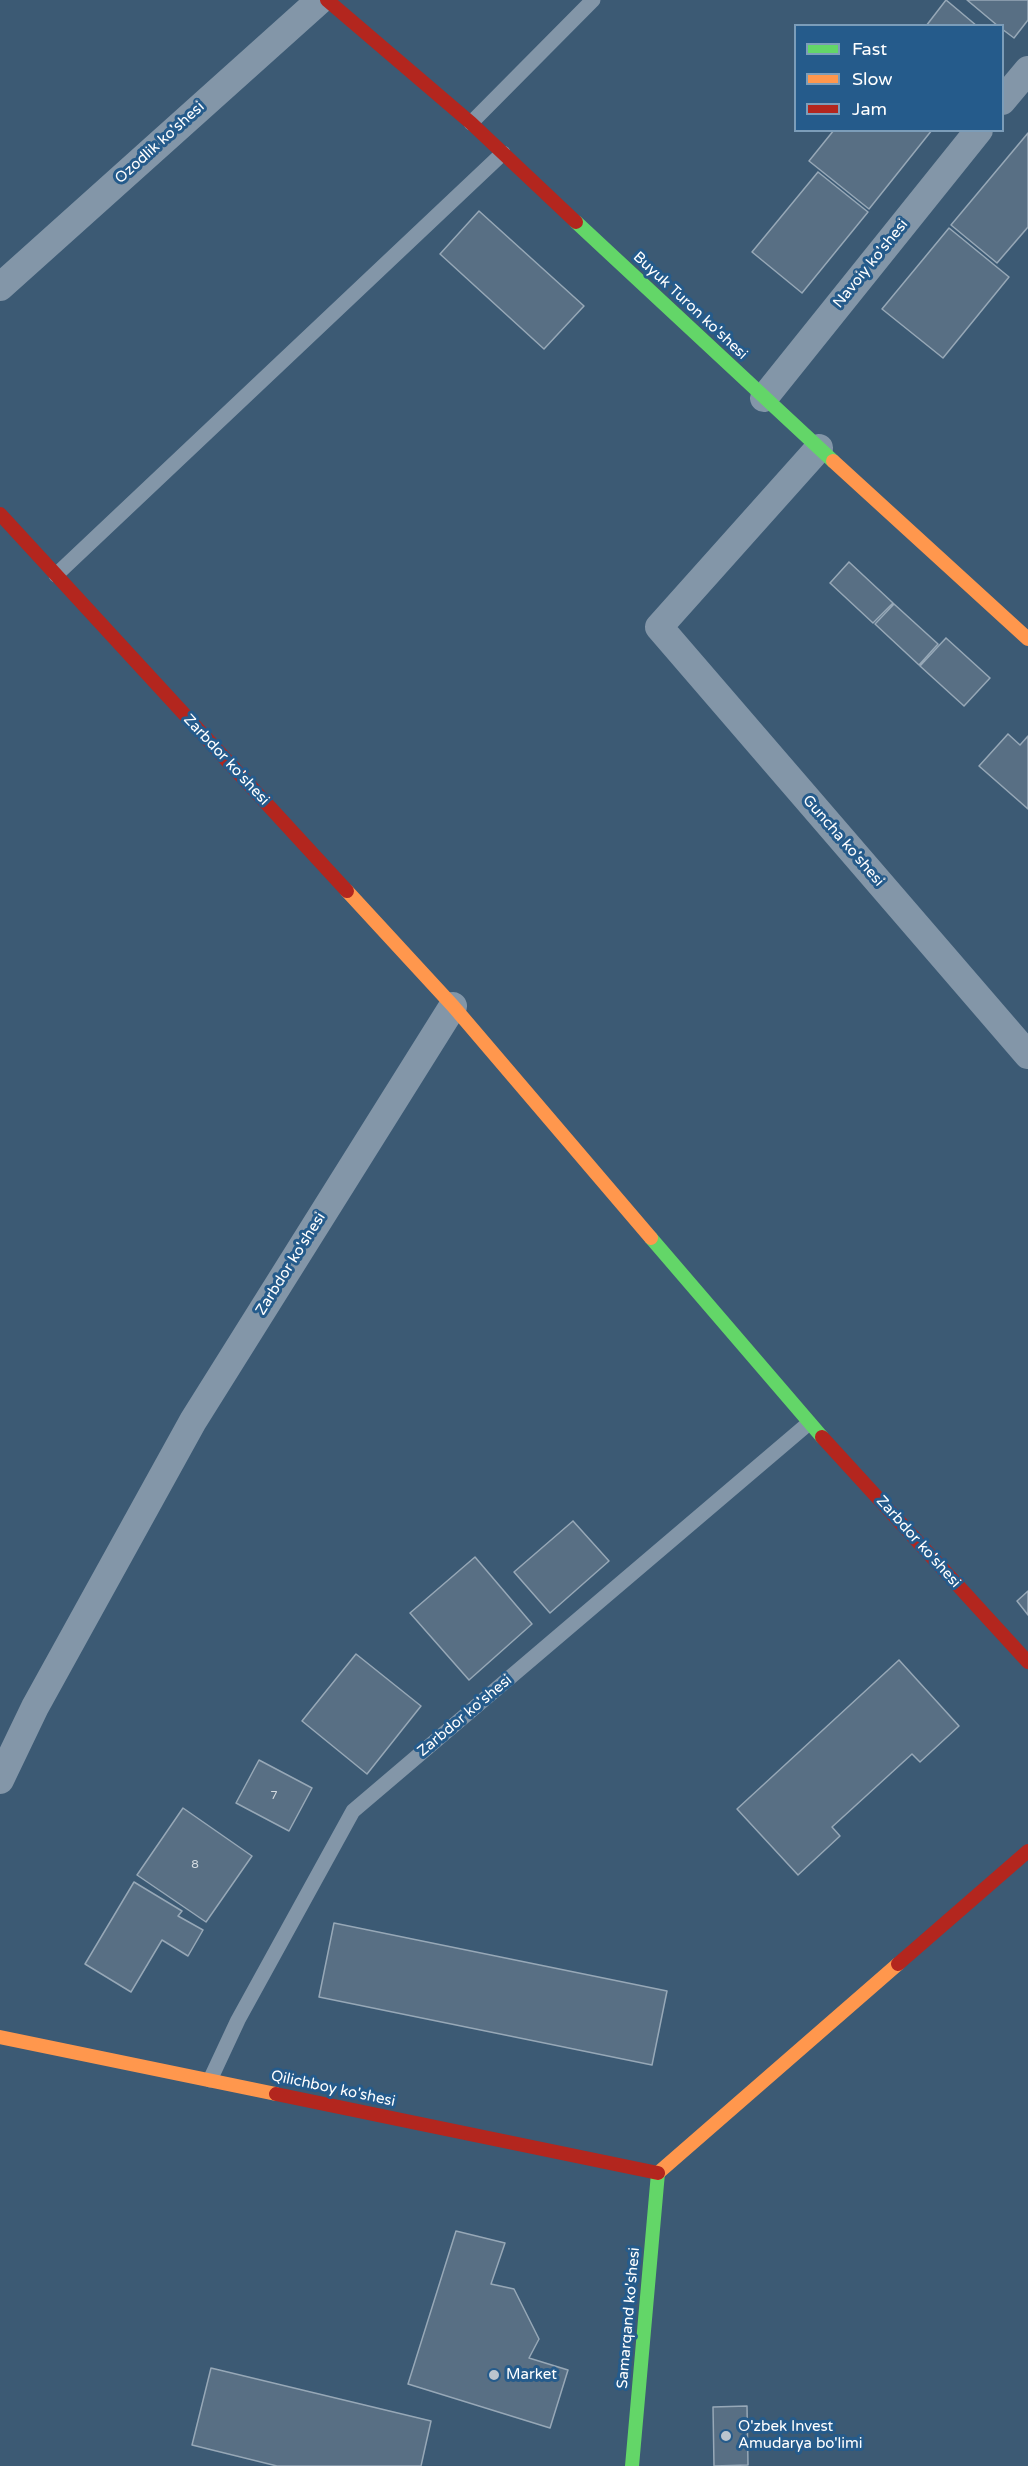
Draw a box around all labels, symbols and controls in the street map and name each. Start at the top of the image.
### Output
legend [794,24,1004,132]
text: Fast [852,38,887,60]
text: Slow [852,68,893,90]
street label: Ozodlik ko'shesi [112,98,208,188]
text: Jam [852,98,887,120]
street label: Navoiy ko'shesi [830,216,912,312]
street label: Buyuk Turon ko'shesi [629,248,751,364]
street label: Zarbdor ko'shesi [179,711,273,809]
street label: Guncha ko'shesi [798,792,888,890]
street label: Zarbdor ko'shesi [252,1209,330,1319]
street label: Zarbdor ko'shesi [872,1492,964,1592]
street label: Zarbdor ko'shesi [414,1671,516,1761]
house number: 7 [270,1789,278,1803]
house number: 8 [191,1858,199,1872]
street label: Qilichboy ko'shesi [269,2067,397,2111]
street label: Samarqand ko'shesi [614,2247,644,2389]
place label: Market [506,2366,557,2384]
marker: Market [487,2368,501,2382]
place label: O'zbek Invest Amudarya bo'limi [738,2418,863,2453]
marker: O'zbek Invest Amudarya bo'limi [719,2429,733,2443]

